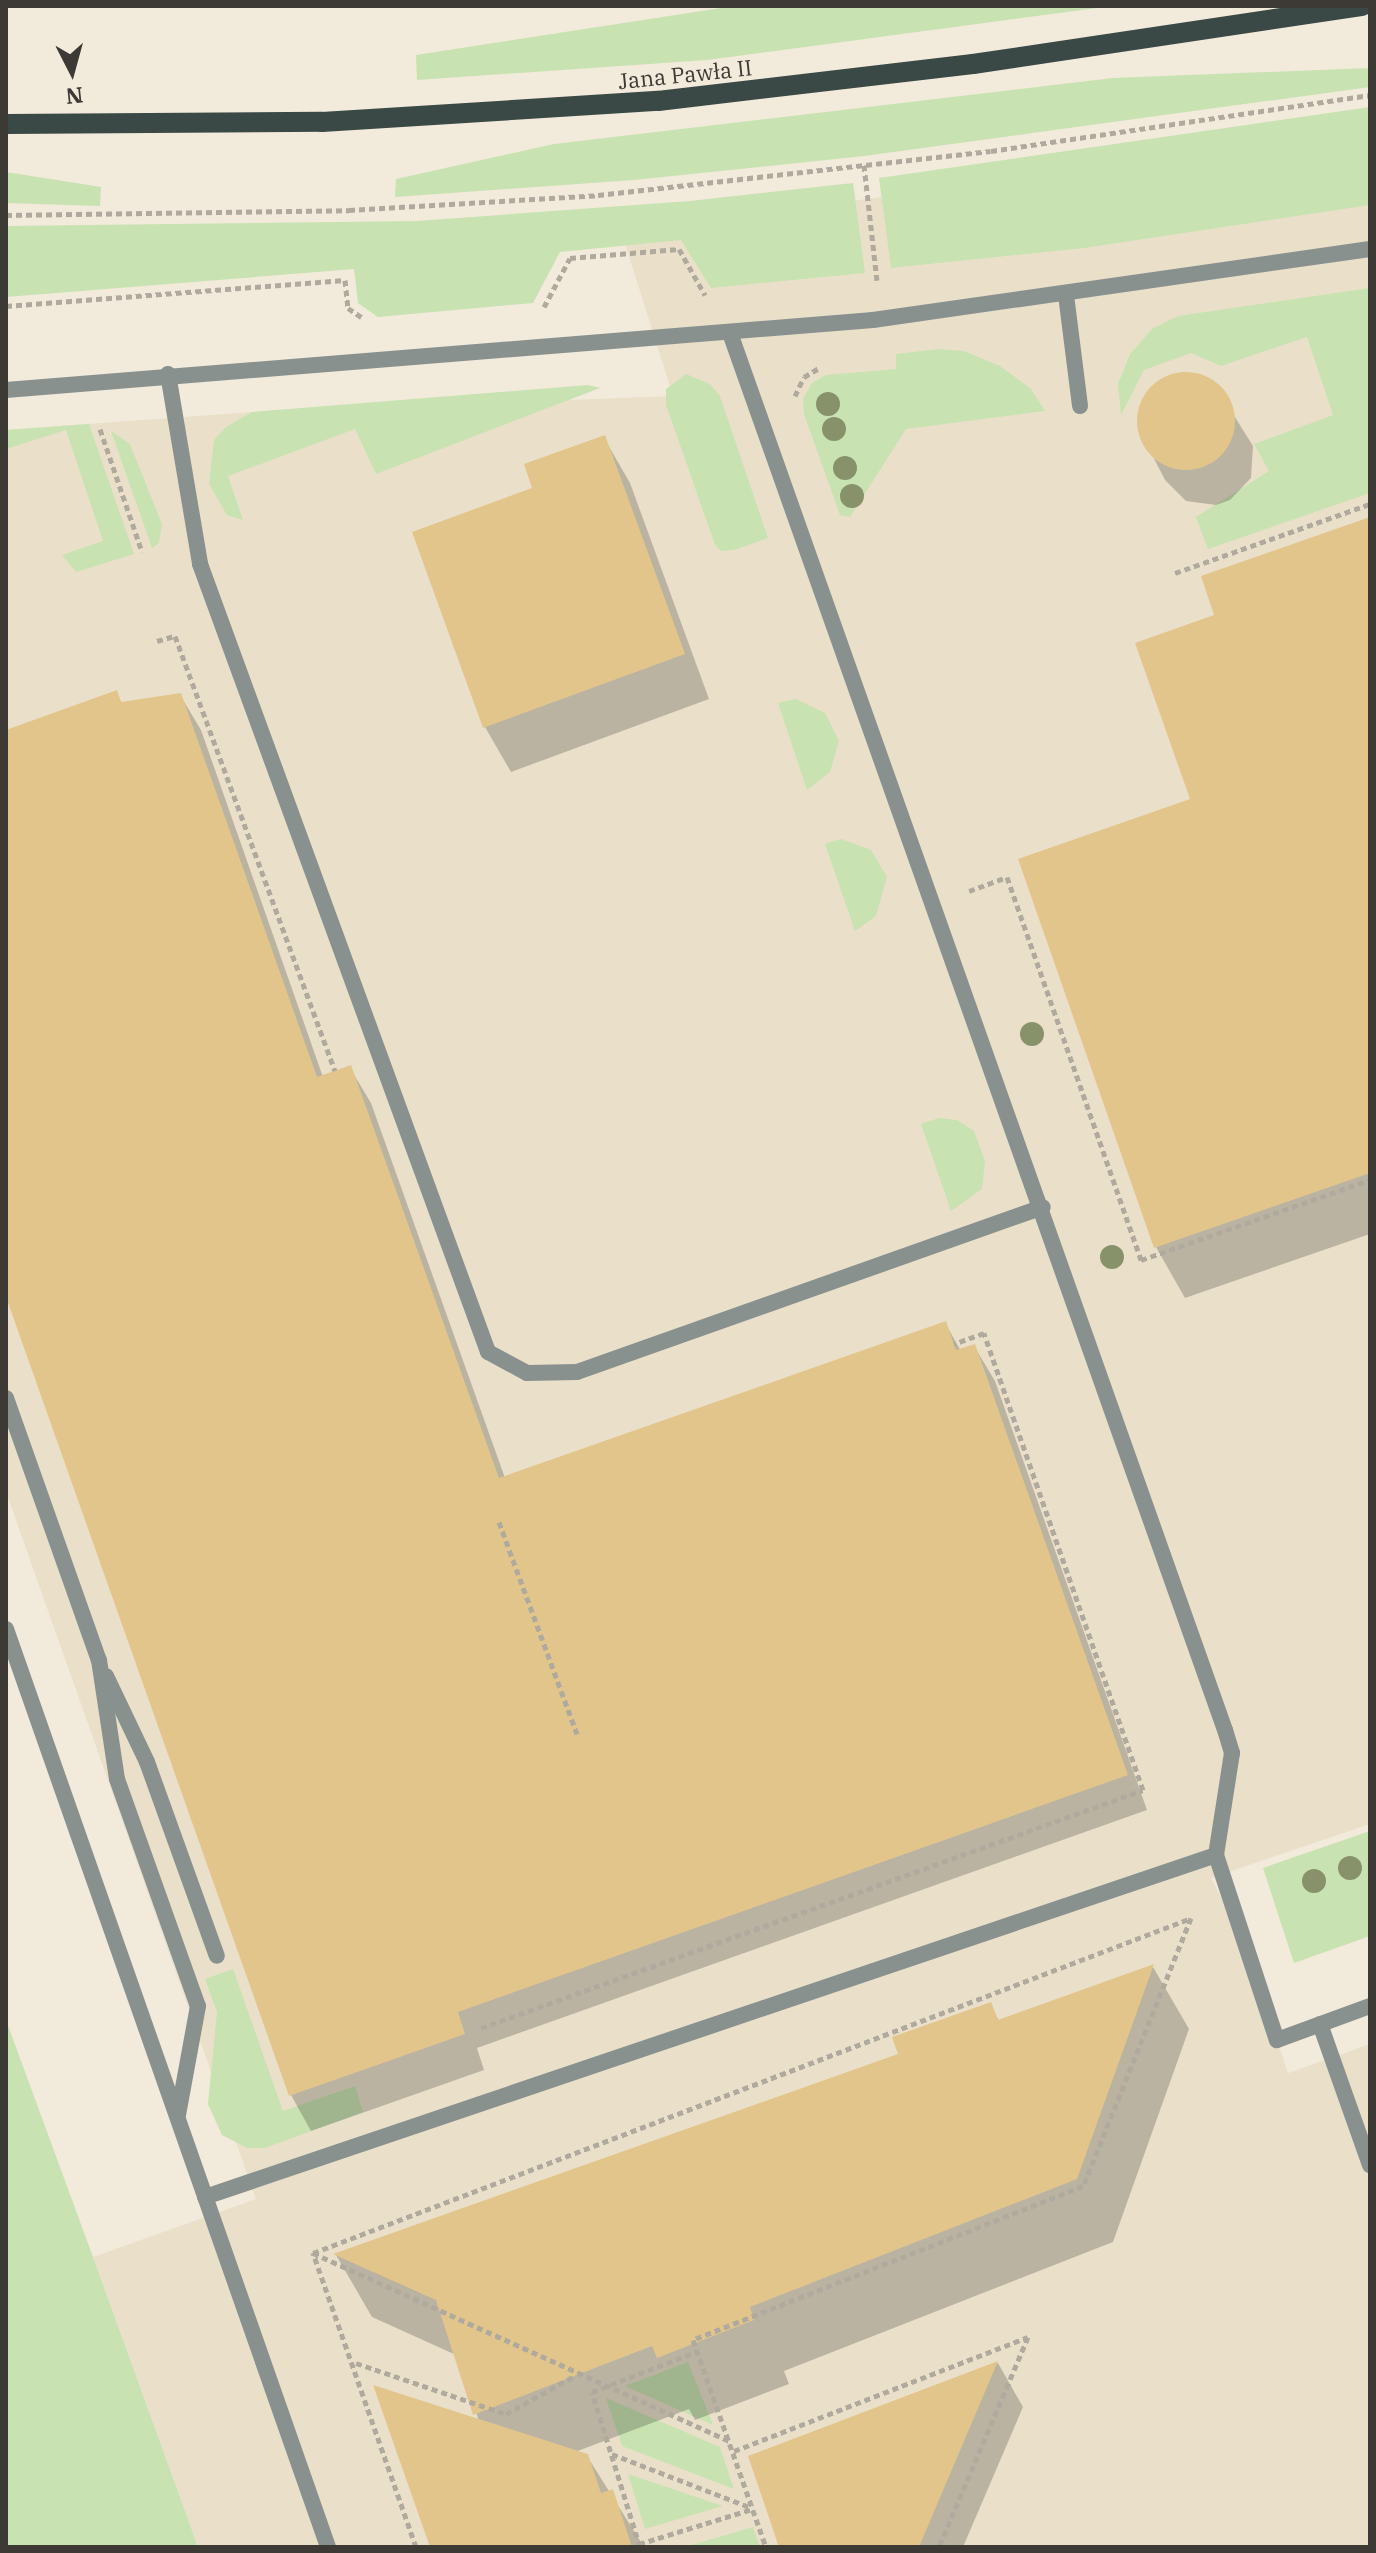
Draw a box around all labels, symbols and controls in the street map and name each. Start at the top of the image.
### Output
north arrow [32,32,112,112]
street label: Jana Pawła II [617,54,753,94]
text: N [64,81,85,112]

